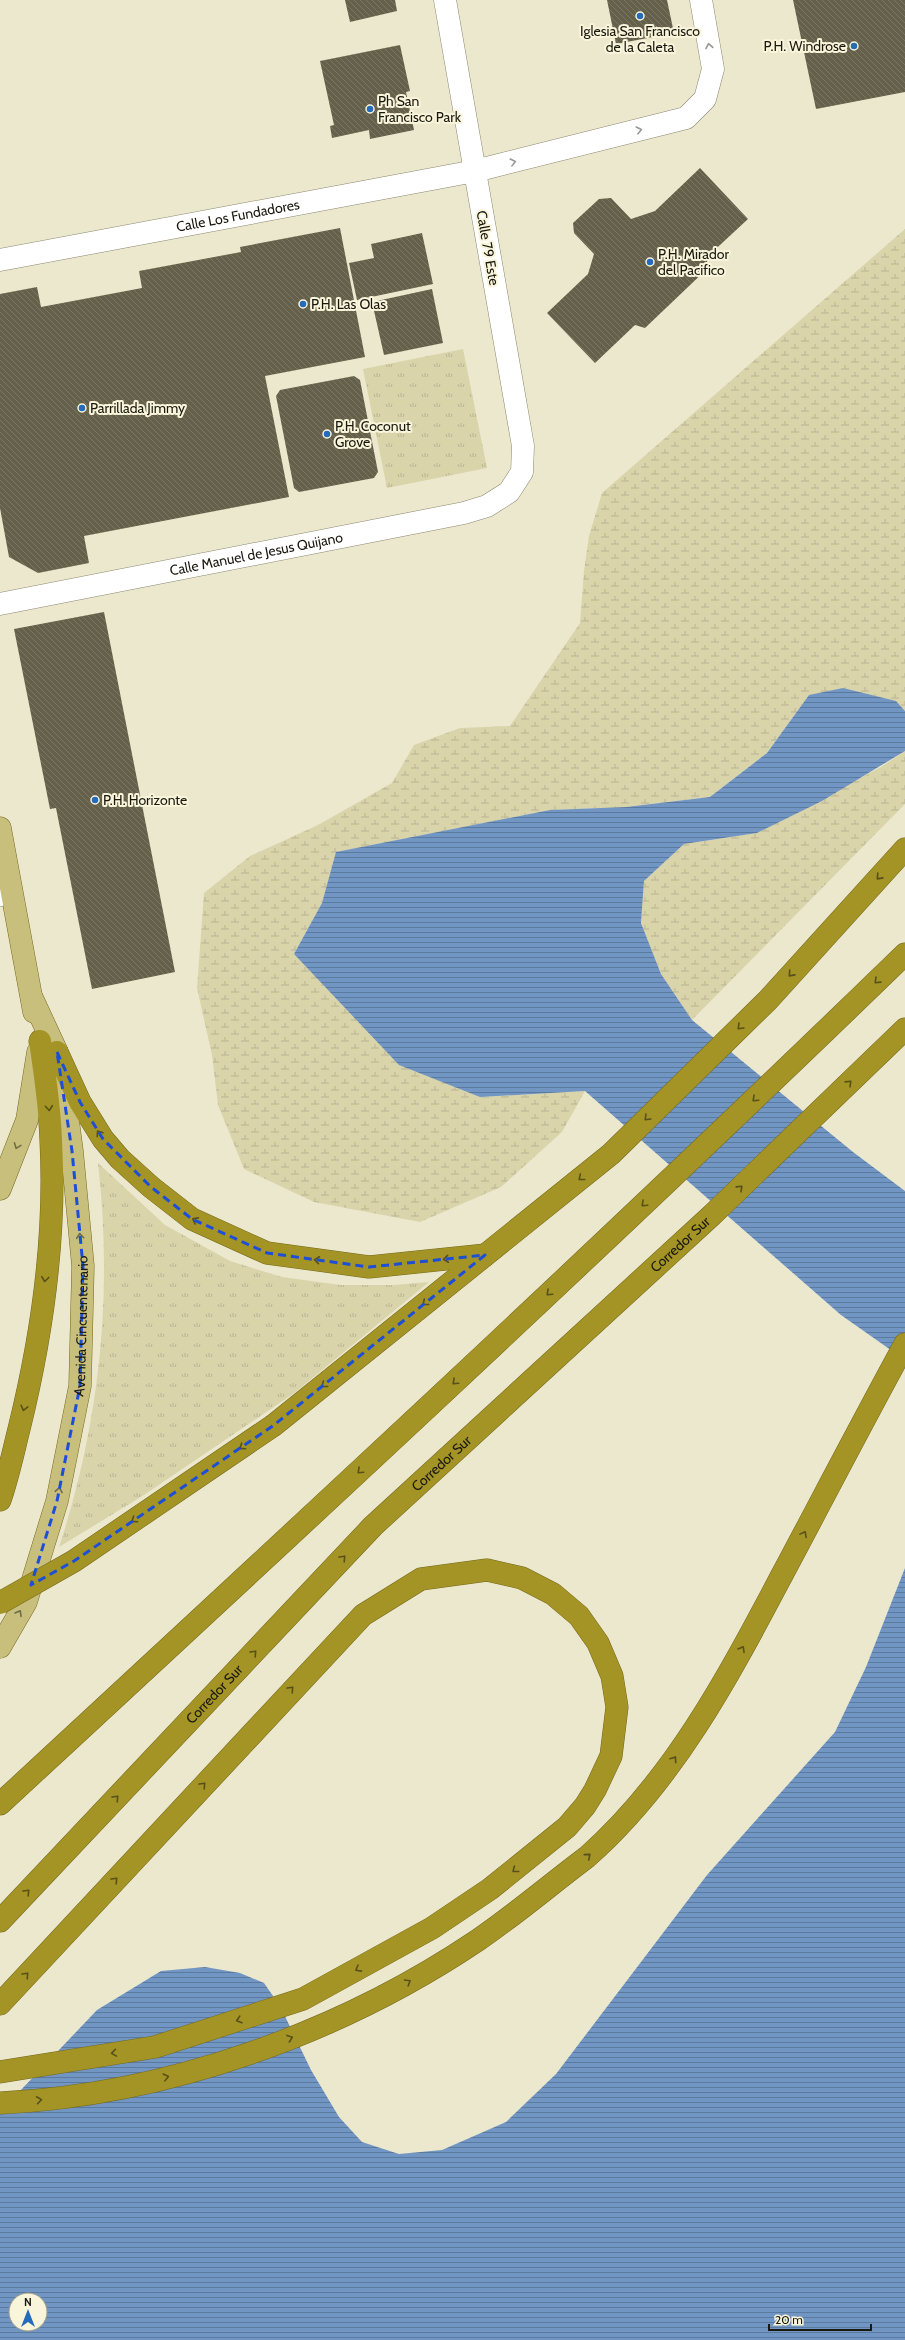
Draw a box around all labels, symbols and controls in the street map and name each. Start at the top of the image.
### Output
marker: Iglesia San Francisco de la Caleta [635,11,645,21]
place label: Iglesia San Francisco de la Caleta [580,22,700,56]
place label: P.H. Windrose [764,37,846,55]
marker: P.H. Windrose [849,41,859,51]
one-way arrow [705,43,713,49]
place label: Ph San Francisco Park [378,92,462,126]
marker: Ph San Francisco Park [365,104,375,114]
one-way arrow [635,126,642,135]
one-way arrow [510,158,516,166]
street label: Calle Los Fundadores [175,195,301,236]
street label: Calle 79 Este [473,209,503,287]
place label: P.H. Mirador del Pacifico [658,245,729,279]
marker: P.H. Mirador del Pacifico [645,257,655,267]
place label: P.H. Las Olas [311,295,386,313]
marker: P.H. Las Olas [298,299,308,309]
place label: Parrillada Jimmy [90,399,185,417]
marker: Parrillada Jimmy [77,403,87,413]
place label: P.H. Coconut Grove [335,417,411,451]
marker: P.H. Coconut Grove [322,429,332,439]
street label: Calle Manuel de Jesus Quijano [168,528,345,580]
place label: P.H. Horizonte [103,791,187,809]
marker: P.H. Horizonte [90,795,100,805]
one-way arrow [876,873,883,880]
one-way arrow [789,969,796,976]
one-way arrow [874,976,882,984]
one-way arrow [737,1022,745,1030]
one-way arrow [844,1080,852,1087]
one-way arrow [752,1094,760,1102]
one-way arrow [44,1105,53,1111]
one-way arrow [644,1113,652,1121]
one-way arrow [96,1130,104,1137]
one-way arrow [13,1142,21,1149]
one-way arrow [578,1173,585,1180]
one-way arrow [735,1185,743,1193]
one-way arrow [641,1199,649,1206]
street label: Corredor Sur [646,1212,714,1276]
one-way arrow [192,1217,199,1224]
one-way arrow [76,1233,85,1239]
one-way arrow [443,1254,449,1263]
street label: Avenida Cincuentenario [69,1255,92,1398]
one-way arrow [314,1256,320,1265]
one-way arrow [41,1276,50,1283]
one-way arrow [546,1288,554,1296]
one-way arrow [422,1299,429,1306]
one-way arrow [452,1377,459,1384]
one-way arrow [321,1380,328,1387]
one-way arrow [21,1404,29,1411]
street label: Corredor Sur [408,1431,475,1495]
one-way arrow [239,1442,246,1449]
one-way arrow [357,1466,365,1474]
one-way arrow [54,1487,62,1493]
one-way arrow [131,1515,138,1523]
one-way arrow [799,1531,806,1538]
one-way arrow [338,1555,346,1563]
one-way arrow [15,1610,22,1617]
one-way arrow [738,1646,745,1653]
one-way arrow [249,1650,256,1657]
street label: Corredor Sur [182,1660,247,1728]
one-way arrow [287,1686,294,1694]
one-way arrow [669,1756,677,1763]
one-way arrow [198,1782,205,1789]
one-way arrow [111,1795,119,1803]
one-way arrow [583,1854,590,1861]
one-way arrow [513,1865,520,1872]
one-way arrow [110,1877,118,1885]
one-way arrow [22,1889,30,1897]
one-way arrow [355,1964,362,1972]
one-way arrow [22,1972,29,1980]
one-way arrow [404,1980,411,1987]
one-way arrow [236,2015,243,2024]
one-way arrow [287,2035,294,2043]
one-way arrow [111,2049,117,2057]
one-way arrow [163,2073,170,2081]
one-way arrow [36,2096,42,2105]
north arrow [8,2292,48,2332]
text: N [24,2295,32,2309]
scale bar [769,2306,871,2332]
text: 20 m [775,2312,803,2327]

